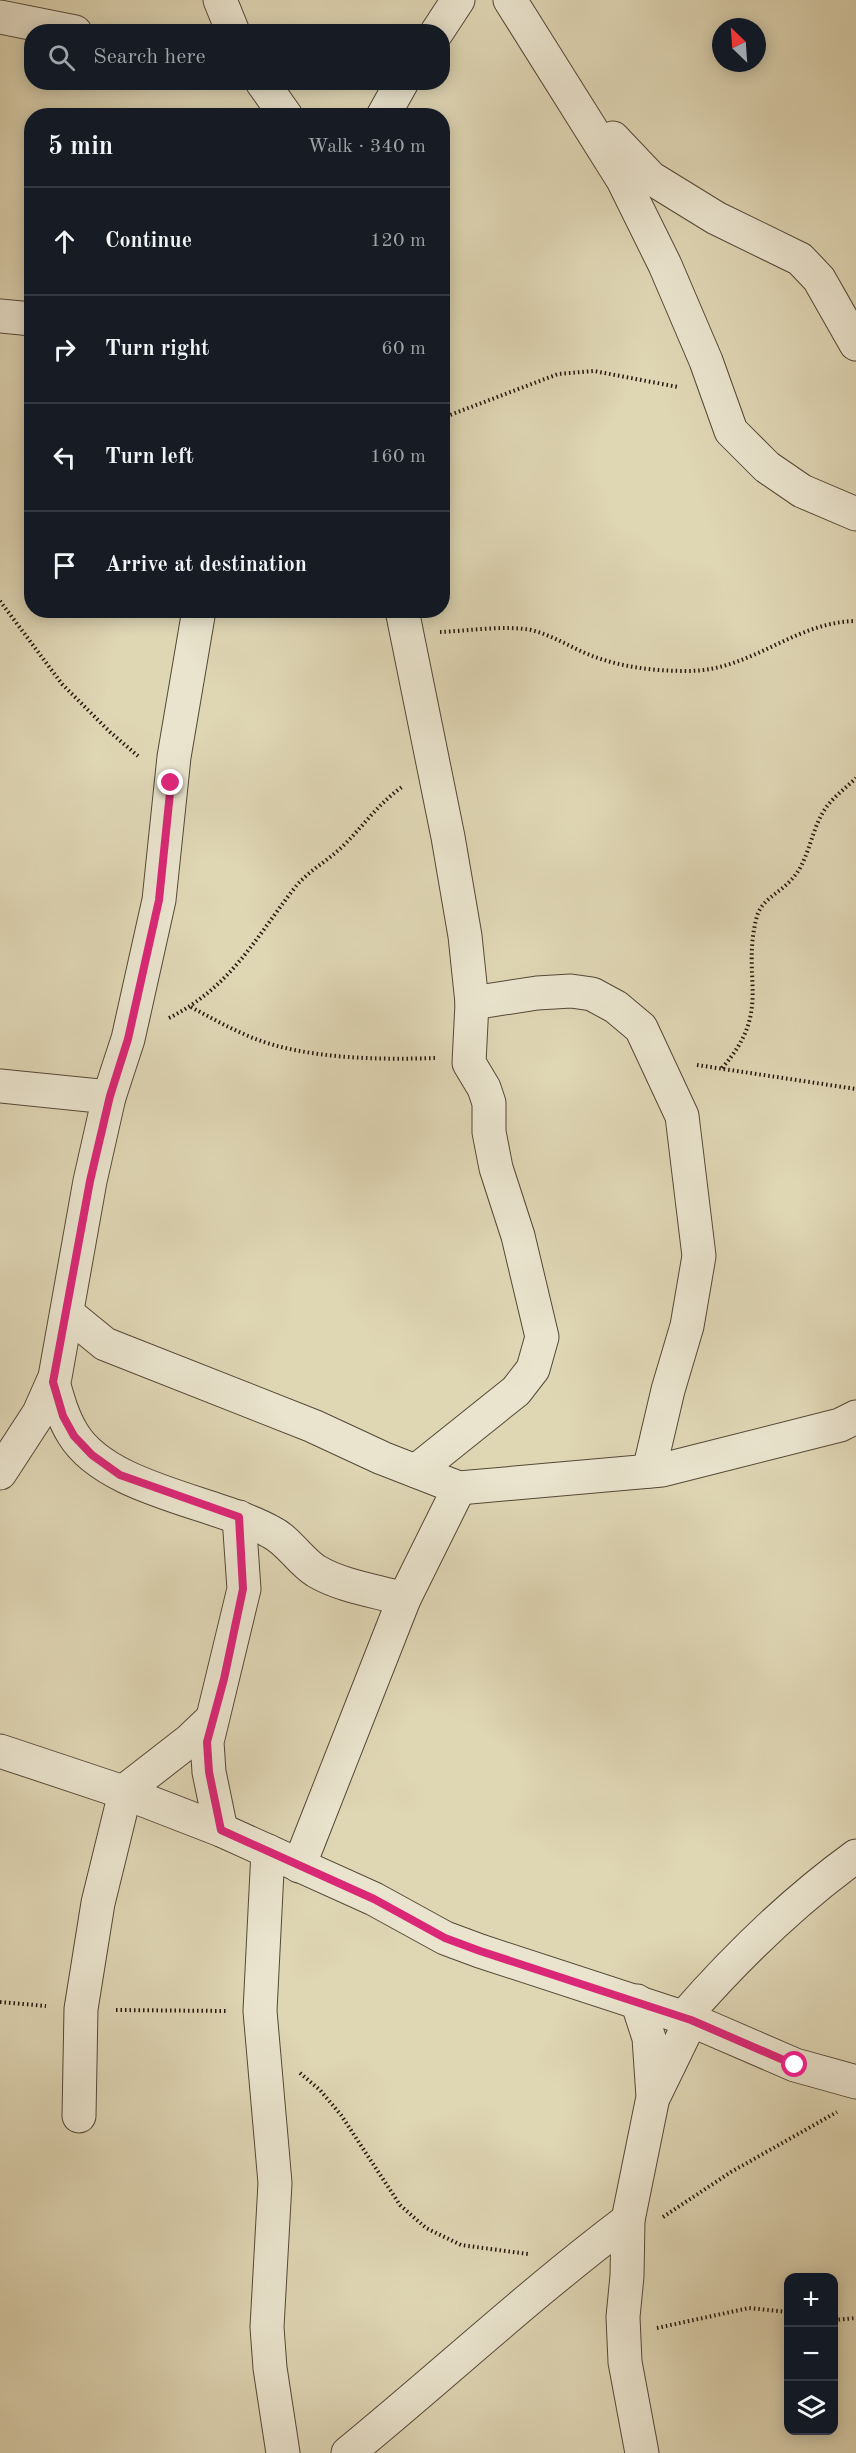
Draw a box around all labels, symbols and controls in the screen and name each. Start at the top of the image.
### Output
north arrow [712,18,766,72]
search box [24,24,450,90]
icon: search [45,41,78,74]
text: Search here [93,46,206,68]
text: 5 min [48,134,113,160]
text: Walk · 340 m [307,137,426,157]
icon: ahead [48,225,81,258]
text: Continue [105,230,192,252]
text: 120 m [370,231,426,251]
icon: right [48,333,81,366]
text: Turn right [105,338,209,360]
text: 60 m [381,339,426,359]
icon: left [48,441,81,474]
text: Turn left [105,446,194,468]
text: 160 m [370,447,426,467]
icon: arrive [48,549,81,582]
text: Arrive at destination [105,554,307,576]
route end [157,769,183,795]
route start [781,2051,807,2077]
map controls [784,2273,838,2435]
button: + [784,2273,838,2327]
button: − [784,2327,838,2381]
button: layers [784,2381,838,2435]

